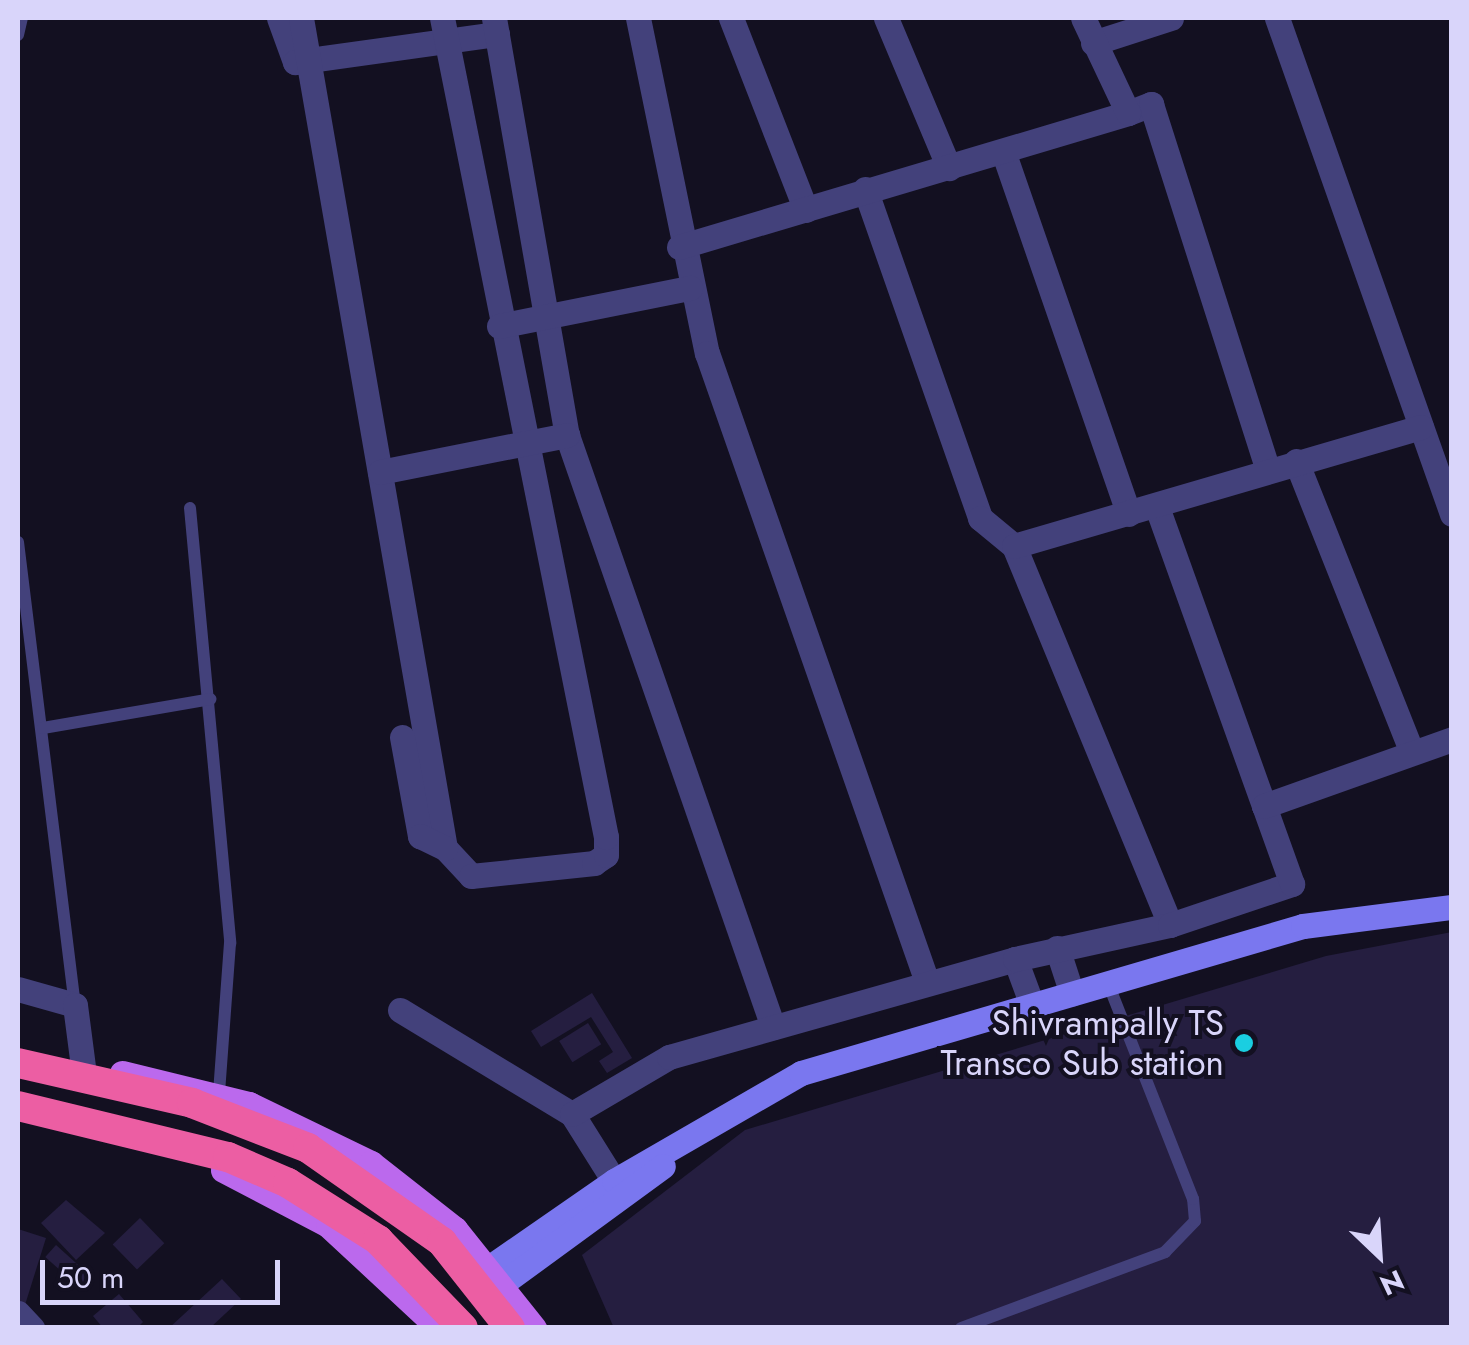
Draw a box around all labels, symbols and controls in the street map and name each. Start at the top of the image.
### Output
place label: Shivrampally TS Transco Sub station [941,1002,1224,1084]
marker: Shivrampally TS Transco Sub station [1233,1032,1255,1054]
north arrow [1329,1205,1429,1305]
scale bar [45,1240,285,1302]
text: 50 m [57,1256,124,1299]
text: N [1373,1259,1411,1306]

